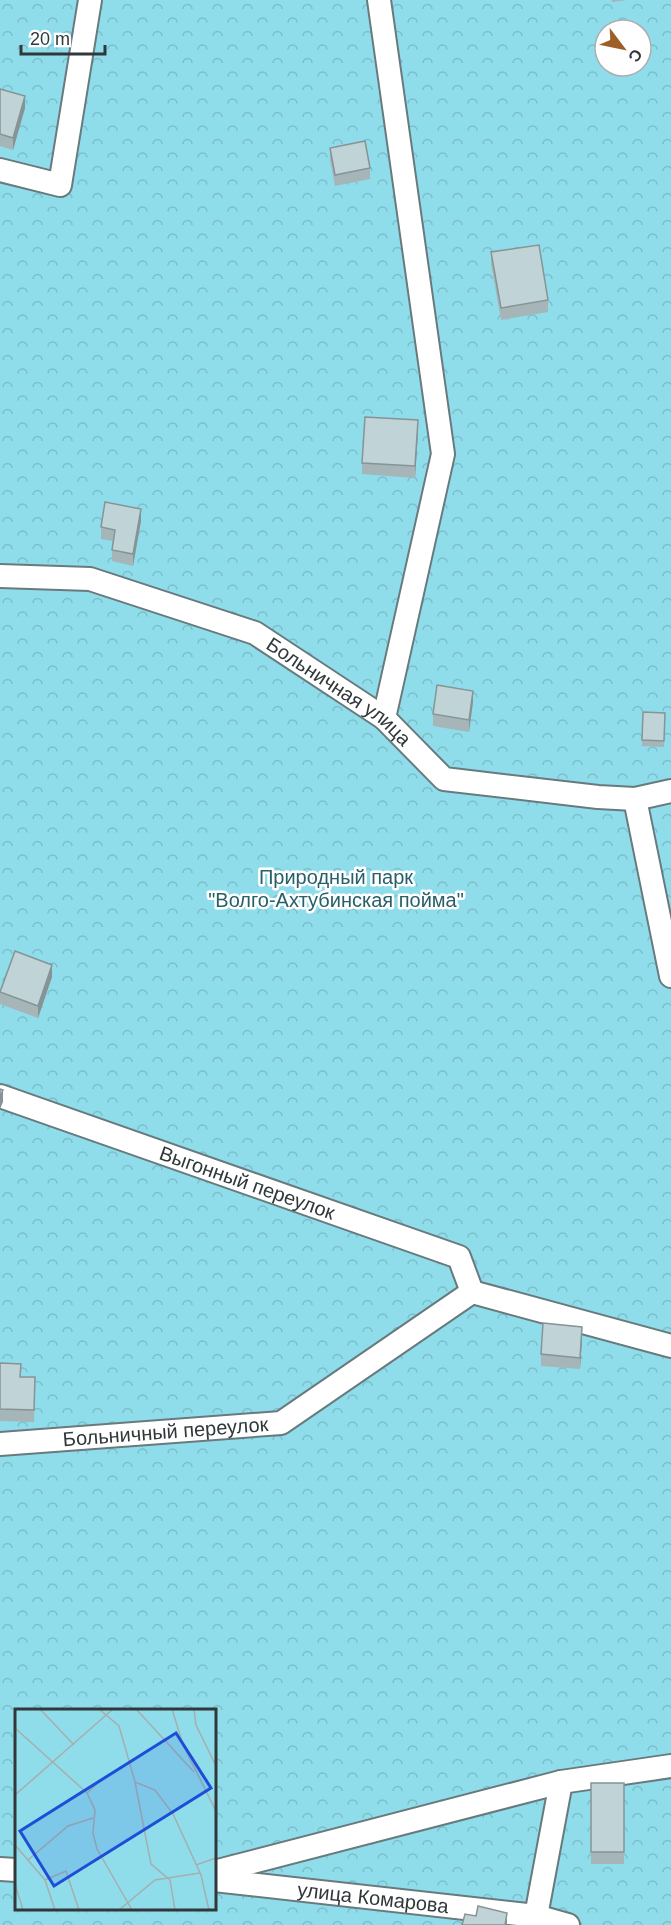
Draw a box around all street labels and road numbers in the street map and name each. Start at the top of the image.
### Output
street label: Больничная улица [263,633,416,751]
street label: Выгонный переулок [157,1142,338,1224]
street label: Больничный переулок [62,1413,269,1450]
street label: улица Комарова [296,1878,451,1917]

